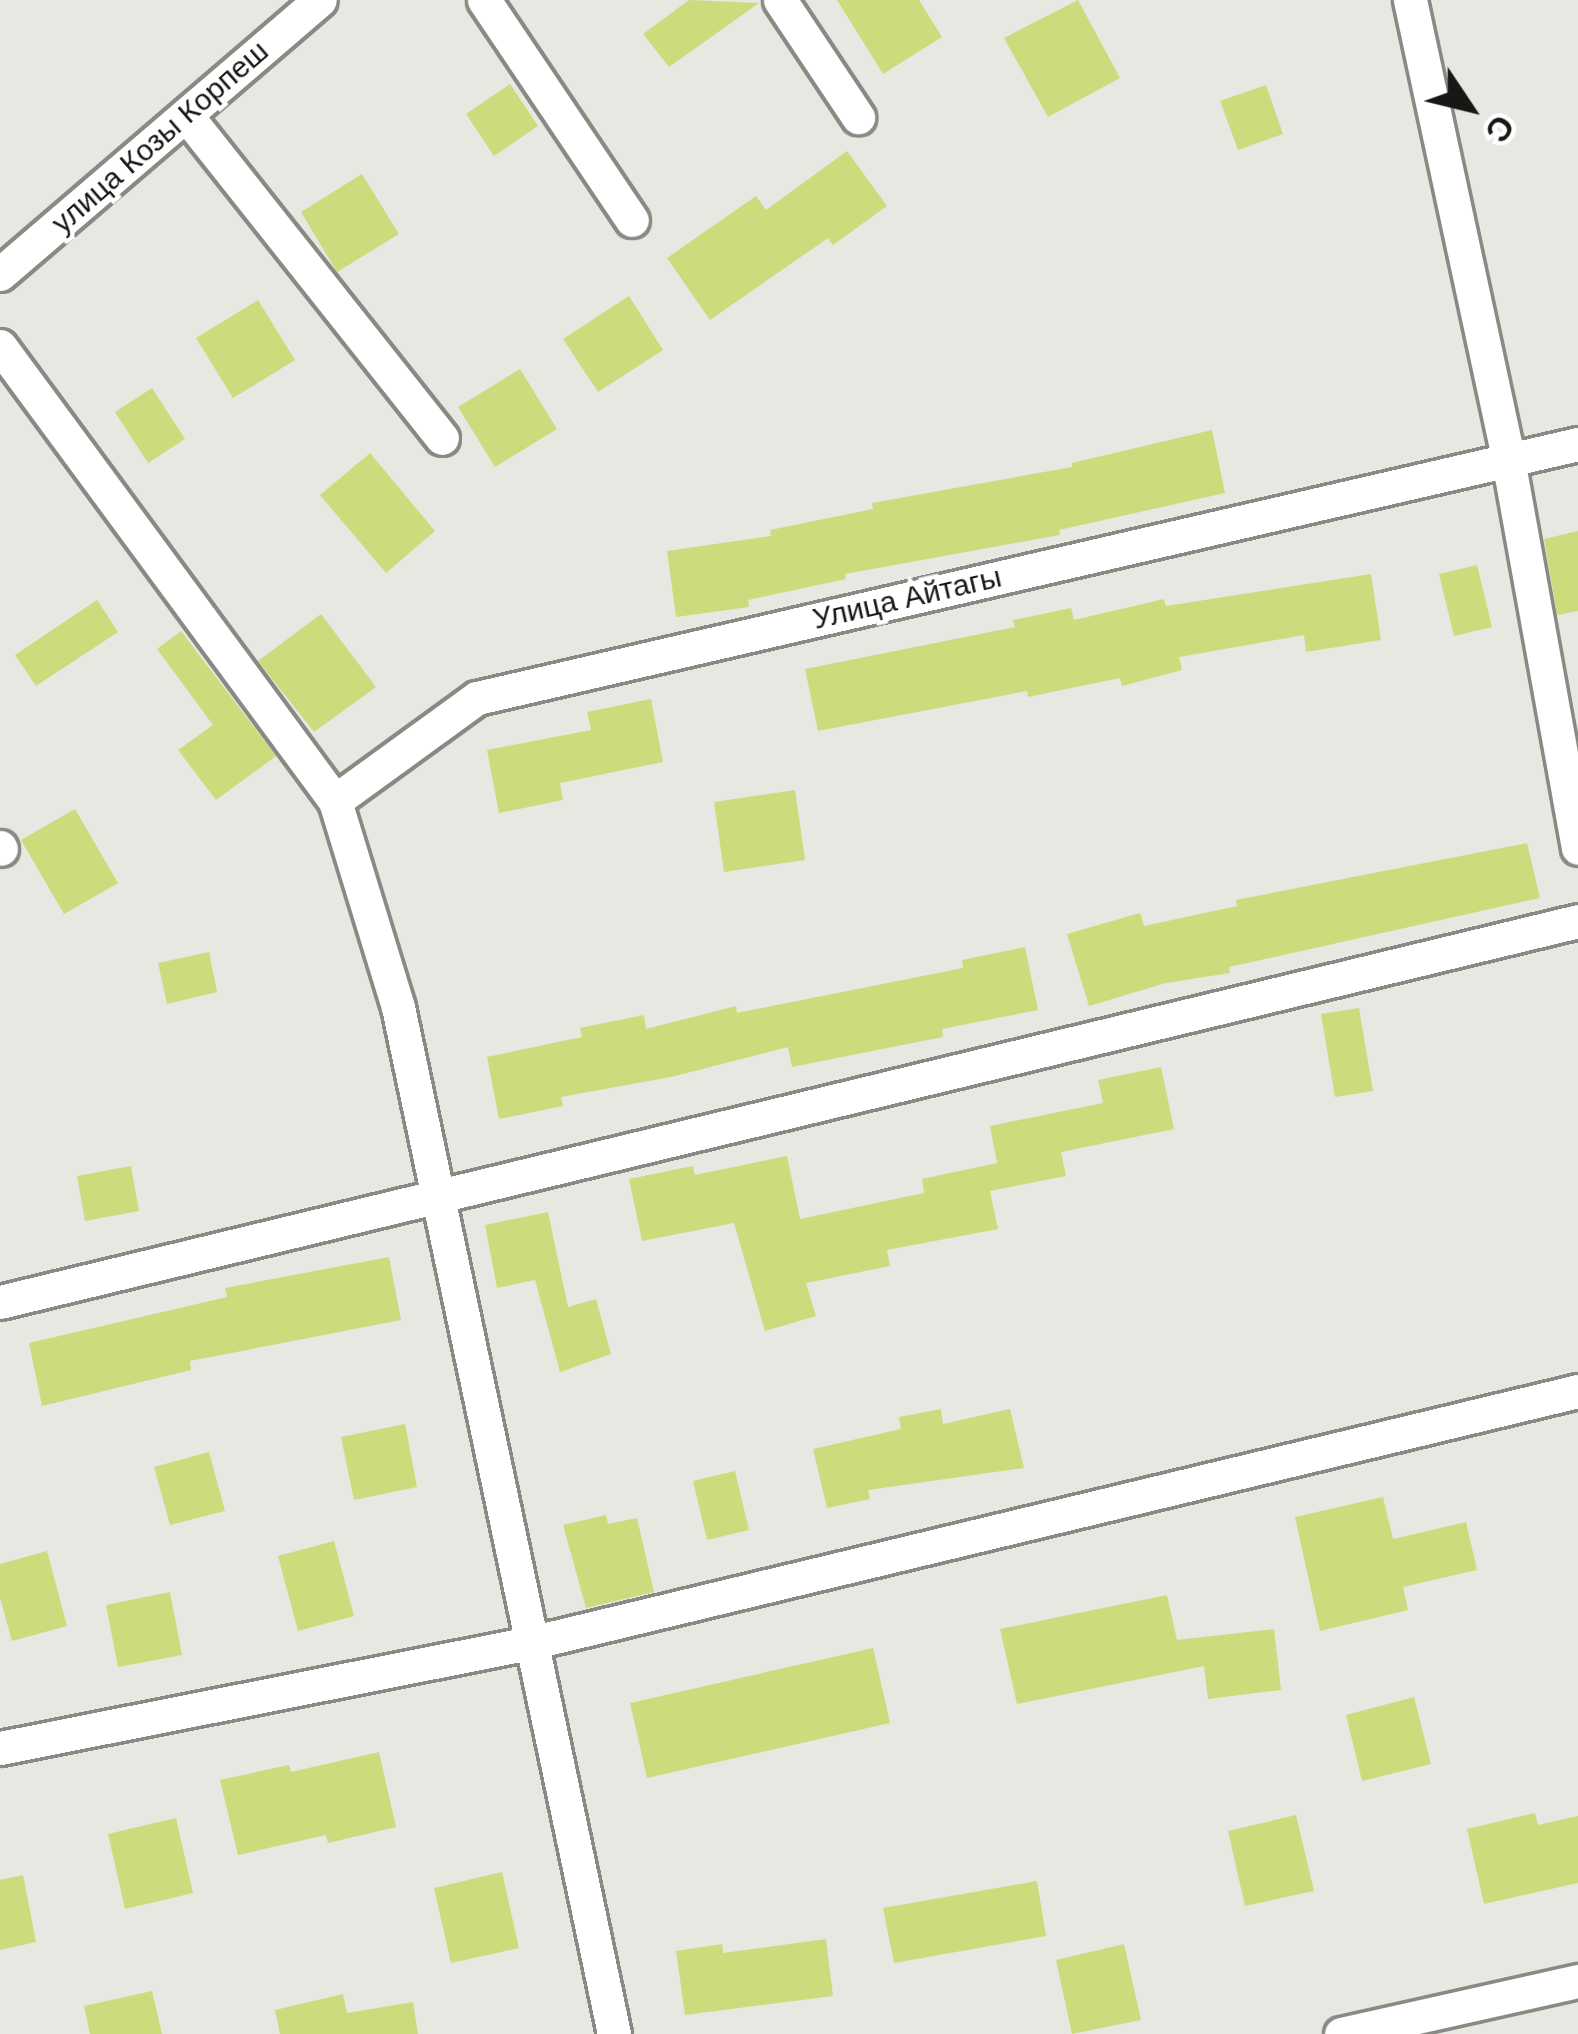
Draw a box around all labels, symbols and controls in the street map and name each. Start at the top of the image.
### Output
street label: улица Козы Корпеш [44,33,276,241]
north arrow [1410,48,1530,168]
text: С [1475,107,1524,151]
street label: Улица Айтагы [809,559,1005,637]

